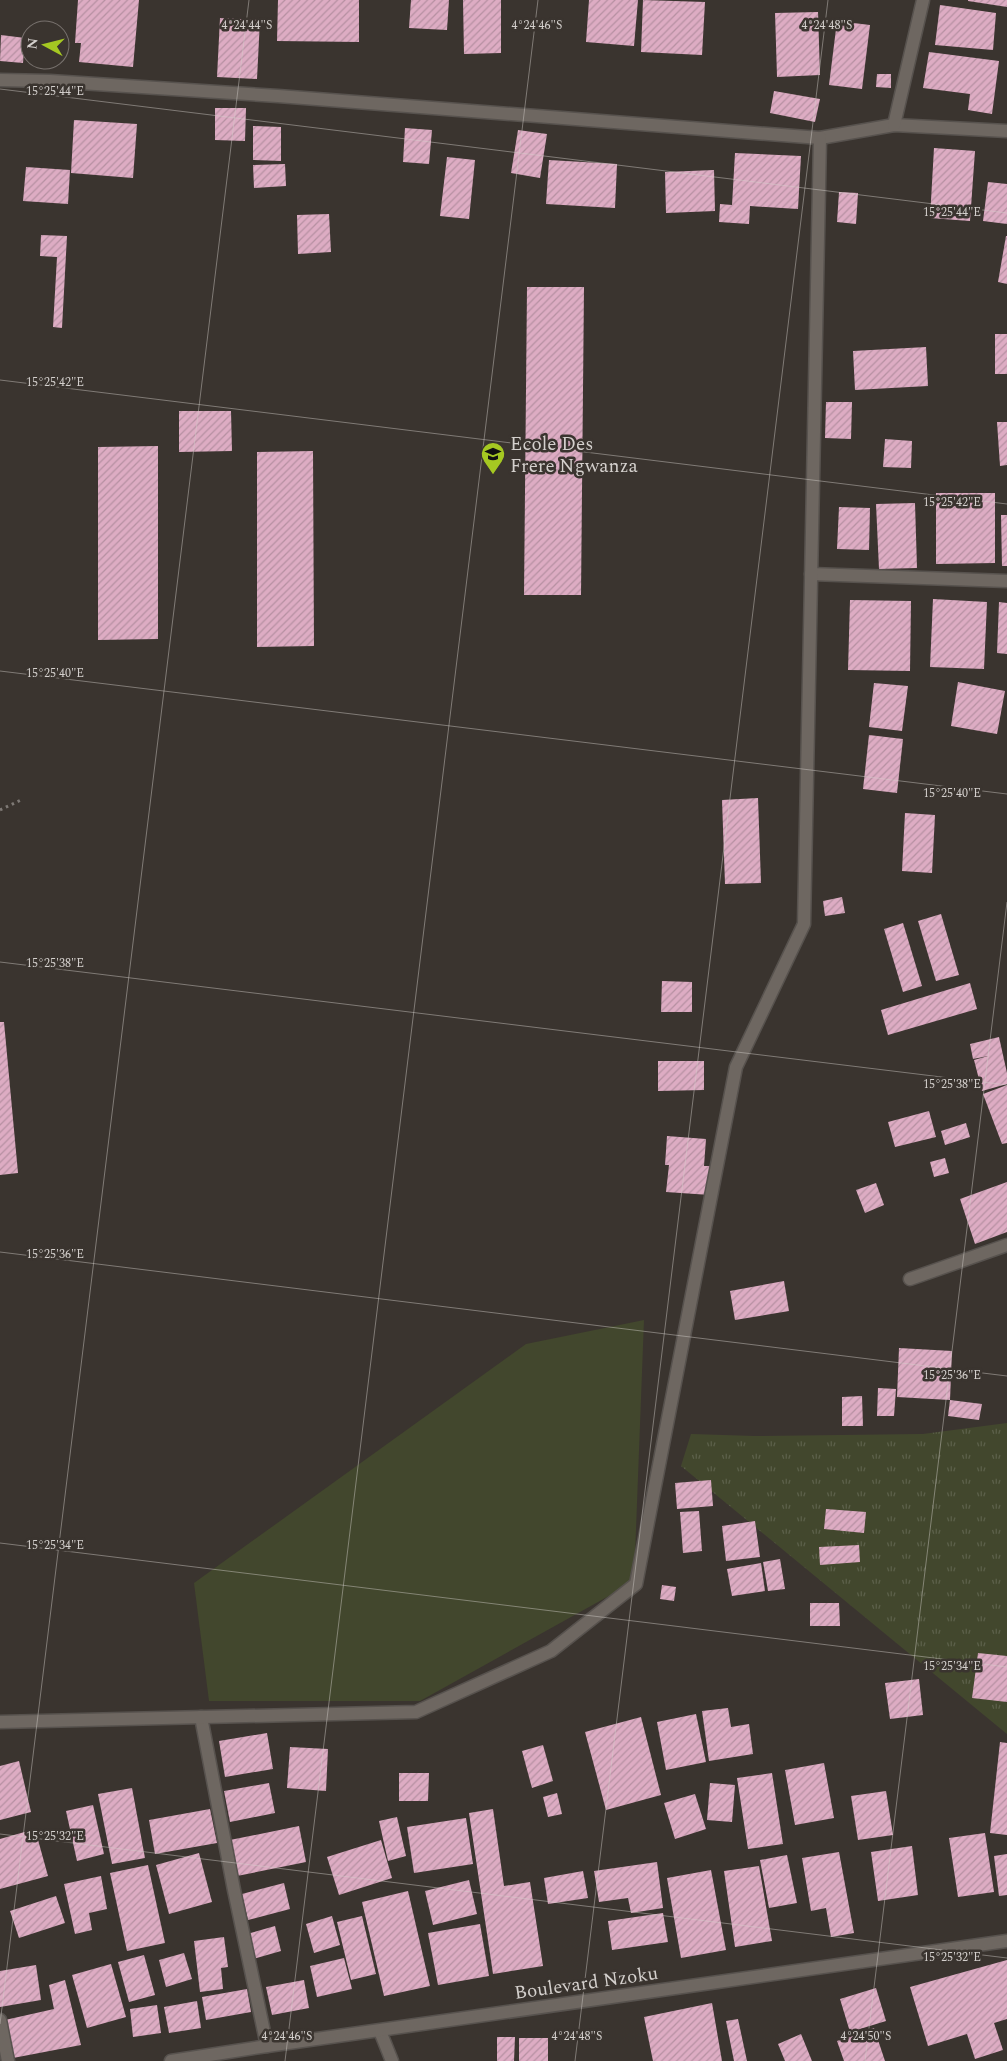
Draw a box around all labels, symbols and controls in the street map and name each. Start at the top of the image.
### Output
text: 4°24'44"S [222,16,272,35]
text: 4°24'46"S [512,16,562,35]
text: 4°24'48"S [802,16,852,35]
north arrow [20,20,70,70]
text: N [21,37,44,50]
text: 15°25'44"E [26,82,84,101]
text: 15°25'44"E [923,203,981,222]
text: 15°25'42"E [26,373,84,392]
place label: Ecole Des Frere Ngwanza [510,430,639,481]
school or university icon: Ecole Des Frere Ngwanza [480,441,506,475]
text: 15°25'42"E [923,493,981,512]
text: 15°25'40"E [26,664,84,683]
text: 15°25'40"E [923,784,981,803]
text: 15°25'38"E [26,954,84,973]
text: 15°25'38"E [923,1075,981,1094]
text: 15°25'36"E [26,1245,84,1264]
text: 15°25'36"E [923,1366,981,1385]
text: 15°25'34"E [26,1536,84,1555]
text: 15°25'34"E [923,1657,981,1676]
text: 15°25'32"E [26,1827,84,1846]
text: 15°25'32"E [923,1948,981,1967]
street label: Boulevard Nzoku [512,1959,660,2008]
text: 4°24'46"S [262,2027,312,2046]
text: 4°24'48"S [552,2027,602,2046]
text: 4°24'50"S [841,2027,891,2046]

